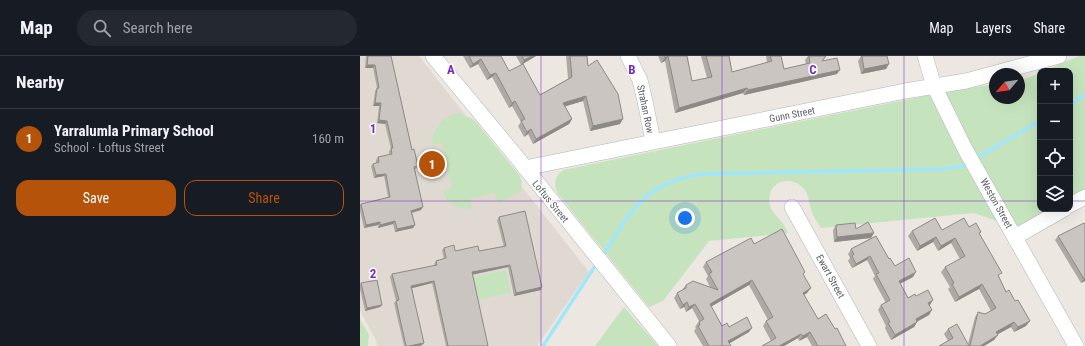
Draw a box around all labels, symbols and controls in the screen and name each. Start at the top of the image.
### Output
search box [77,10,357,46]
text: Map [20,16,53,39]
icon: search [91,17,113,39]
text: Search here [123,19,193,37]
text: Map [929,20,953,36]
text: Layers [975,20,1012,36]
text: Share [1034,20,1065,36]
text: A [447,62,455,77]
text: B [628,62,636,77]
text: C [809,62,817,77]
north arrow [989,68,1025,104]
map controls [1037,68,1073,212]
button: + [1037,68,1073,104]
text: Nearby [16,72,64,92]
street label: Strahan Row [635,84,656,135]
button: − [1037,104,1073,140]
street label: Gunn Street [768,105,816,124]
text: 1 [370,121,376,136]
text: Yarralumla Primary School [54,122,214,140]
text: 1 [26,131,32,146]
text: 160 m [312,131,344,146]
text: School · Loftus Street [54,140,165,155]
button: locate [1037,140,1073,176]
pin: 1 [419,149,445,179]
street label: Weston Street [978,176,1015,230]
button: layers [1037,176,1073,212]
street label: Loftus Street [530,178,571,225]
button: Save [16,180,176,216]
button: Share [184,180,344,216]
your location [675,208,695,228]
street label: Ewart Street [814,253,847,300]
text: 2 [370,266,377,281]

